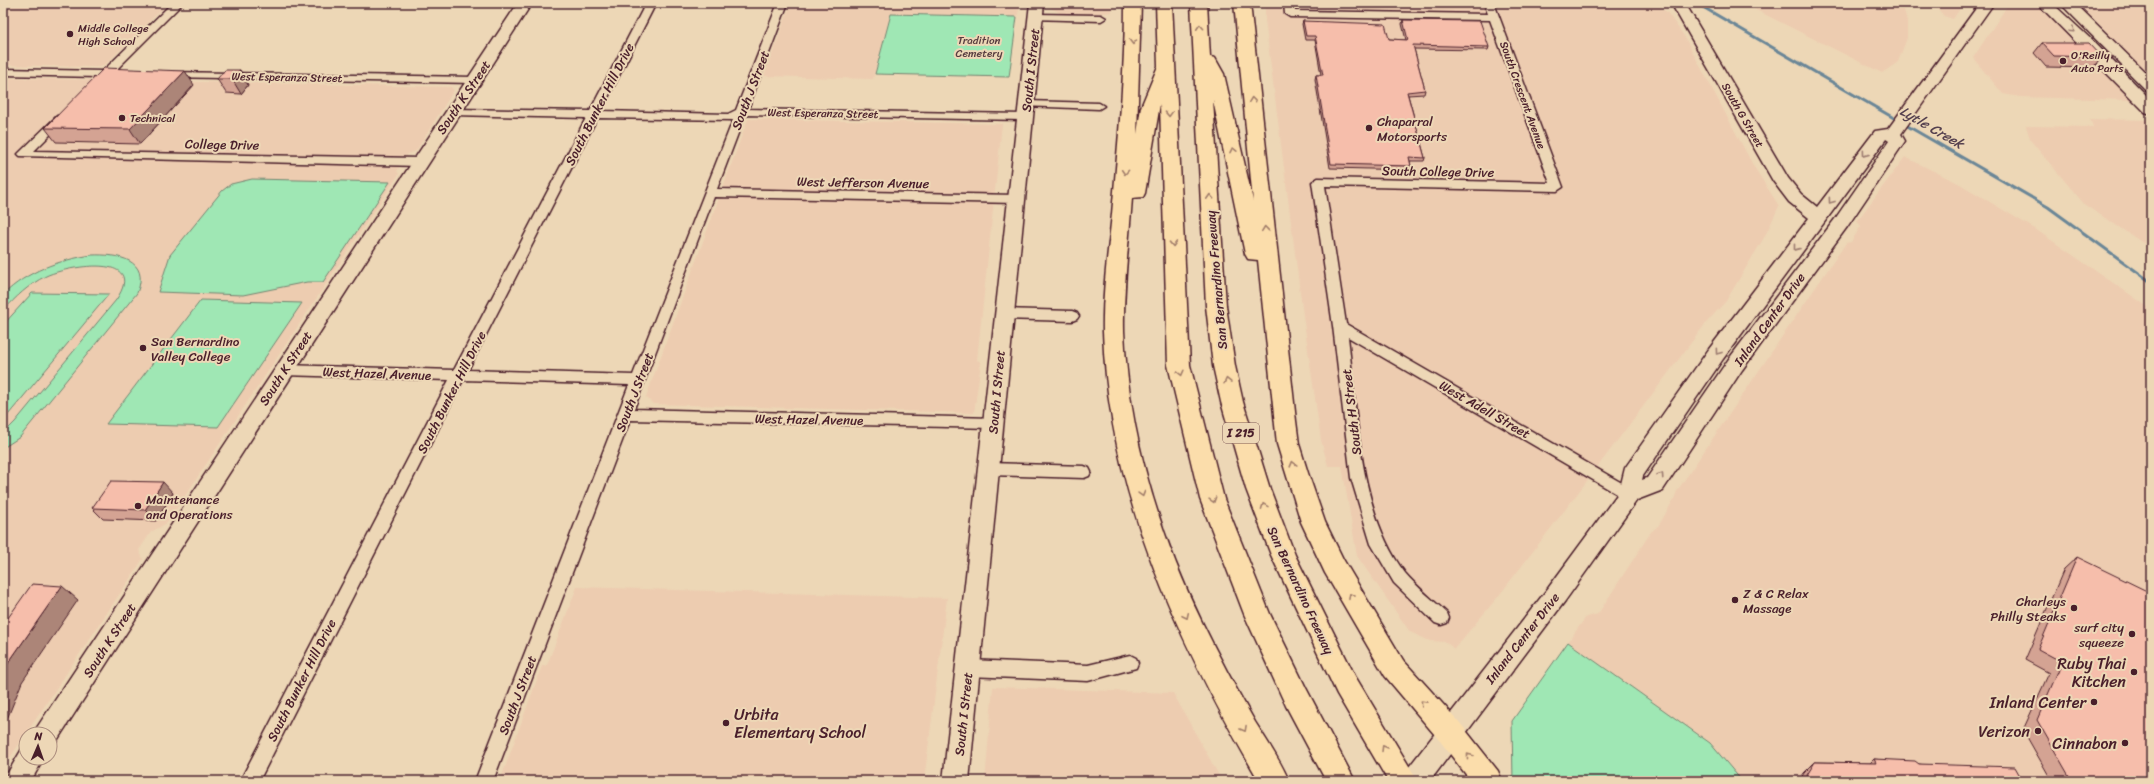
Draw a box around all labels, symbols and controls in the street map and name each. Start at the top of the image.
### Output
place label: Middle College High School [78,19,149,51]
one-way arrow [1196,24,1205,30]
one-way arrow [2068,25,2075,32]
street label: South I Street [1015,27,1046,113]
marker: Middle College High School [65,29,75,39]
park label: Tradition Cemetery [956,31,1003,63]
street label: South Bunker Hill Drive [558,38,641,170]
street label: South Crescent Avenue [1494,38,1551,152]
one-way arrow [1129,39,1137,45]
place label: O'Reilly Auto Parts [2070,46,2125,78]
street label: South J Street [725,47,776,133]
street label: South K Street [430,55,497,139]
marker: O'Reilly Auto Parts [2058,56,2068,66]
street label: West Esperanza Street [231,67,343,88]
street label: South G Street [1716,79,1769,152]
one-way arrow [1248,97,1257,103]
water label: Lytle Creek [1895,99,1970,157]
street label: West Esperanza Street [767,103,879,124]
place label: Technical [130,109,176,128]
place label: Chaparral Motorsports [1377,110,1448,148]
one-way arrow [1165,111,1173,117]
marker: Technical [117,113,127,123]
marker: Chaparral Motorsports [1364,123,1374,133]
street label: College Drive [185,132,260,157]
one-way arrow [1229,147,1237,153]
one-way arrow [1863,150,1870,157]
street label: South College Drive [1382,159,1495,184]
one-way arrow [1120,169,1129,175]
street label: West Jefferson Avenue [797,170,930,195]
one-way arrow [1205,194,1214,200]
one-way arrow [1828,197,1836,204]
street label: San Bernardino Freeway [1199,209,1234,350]
one-way arrow [1260,226,1269,232]
one-way arrow [1169,241,1178,247]
one-way arrow [1793,244,1800,251]
street label: Inland Center Drive [1727,267,1812,372]
street label: South K Street [253,326,319,410]
street label: South Bunker Hill Drive [410,326,493,458]
place label: San Bernardino Valley College [151,330,240,368]
marker: San Bernardino Valley College [138,343,148,353]
one-way arrow [1715,348,1722,355]
street label: South J Street [609,349,660,435]
street label: South I Street [981,349,1012,435]
street label: West Hazel Avenue [322,360,432,387]
street label: South H Street [1335,367,1368,456]
one-way arrow [1177,370,1185,377]
street label: West Adell Street [1435,374,1535,445]
one-way arrow [1224,378,1232,385]
street label: West Hazel Avenue [755,407,863,432]
road number: I 215 [1223,423,1259,443]
one-way arrow [1290,461,1298,467]
one-way arrow [1656,472,1664,479]
place label: Maintenance and Operations [146,488,234,526]
one-way arrow [1137,490,1146,497]
one-way arrow [1208,496,1217,503]
marker: Maintenance and Operations [133,501,143,511]
one-way arrow [1261,503,1269,510]
street label: San Bernardino Freeway [1261,522,1341,659]
place label: Z & C Relax Massage [1743,582,1809,620]
street label: Inland Center Drive [1479,587,1566,690]
place label: Charleys Philly Steaks [1990,590,2067,628]
one-way arrow [1348,593,1355,600]
marker: Z & C Relax Massage [1730,595,1740,605]
street label: South K Street [77,598,143,682]
marker: Charleys Philly Steaks [2069,603,2079,613]
one-way arrow [1181,612,1189,620]
street label: South Bunker Hill Drive [260,614,343,746]
place label: surf city squeeze [2073,616,2124,654]
marker: surf city squeeze [2127,629,2137,639]
place label: Ruby Thai Kitchen [2057,649,2127,696]
street label: South J Street [492,652,543,738]
marker: Ruby Thai Kitchen [2129,667,2139,677]
street label: South I Street [948,671,979,757]
place label: Inland Center [1989,688,2087,717]
marker: Inland Center [2089,697,2099,707]
place label: Urbita Elementary School [734,700,866,747]
one-way arrow [1421,700,1428,708]
place label: Verizon [1978,717,2030,746]
marker: Urbita Elementary School [721,718,731,728]
one-way arrow [1239,725,1246,732]
north arrow [18,726,58,766]
marker: Verizon [2033,726,2043,736]
text: N [33,727,43,746]
place label: Cinnabon [2052,729,2117,758]
marker: Cinnabon [2120,738,2130,748]
one-way arrow [1381,745,1388,752]
one-way arrow [1466,754,1473,761]

